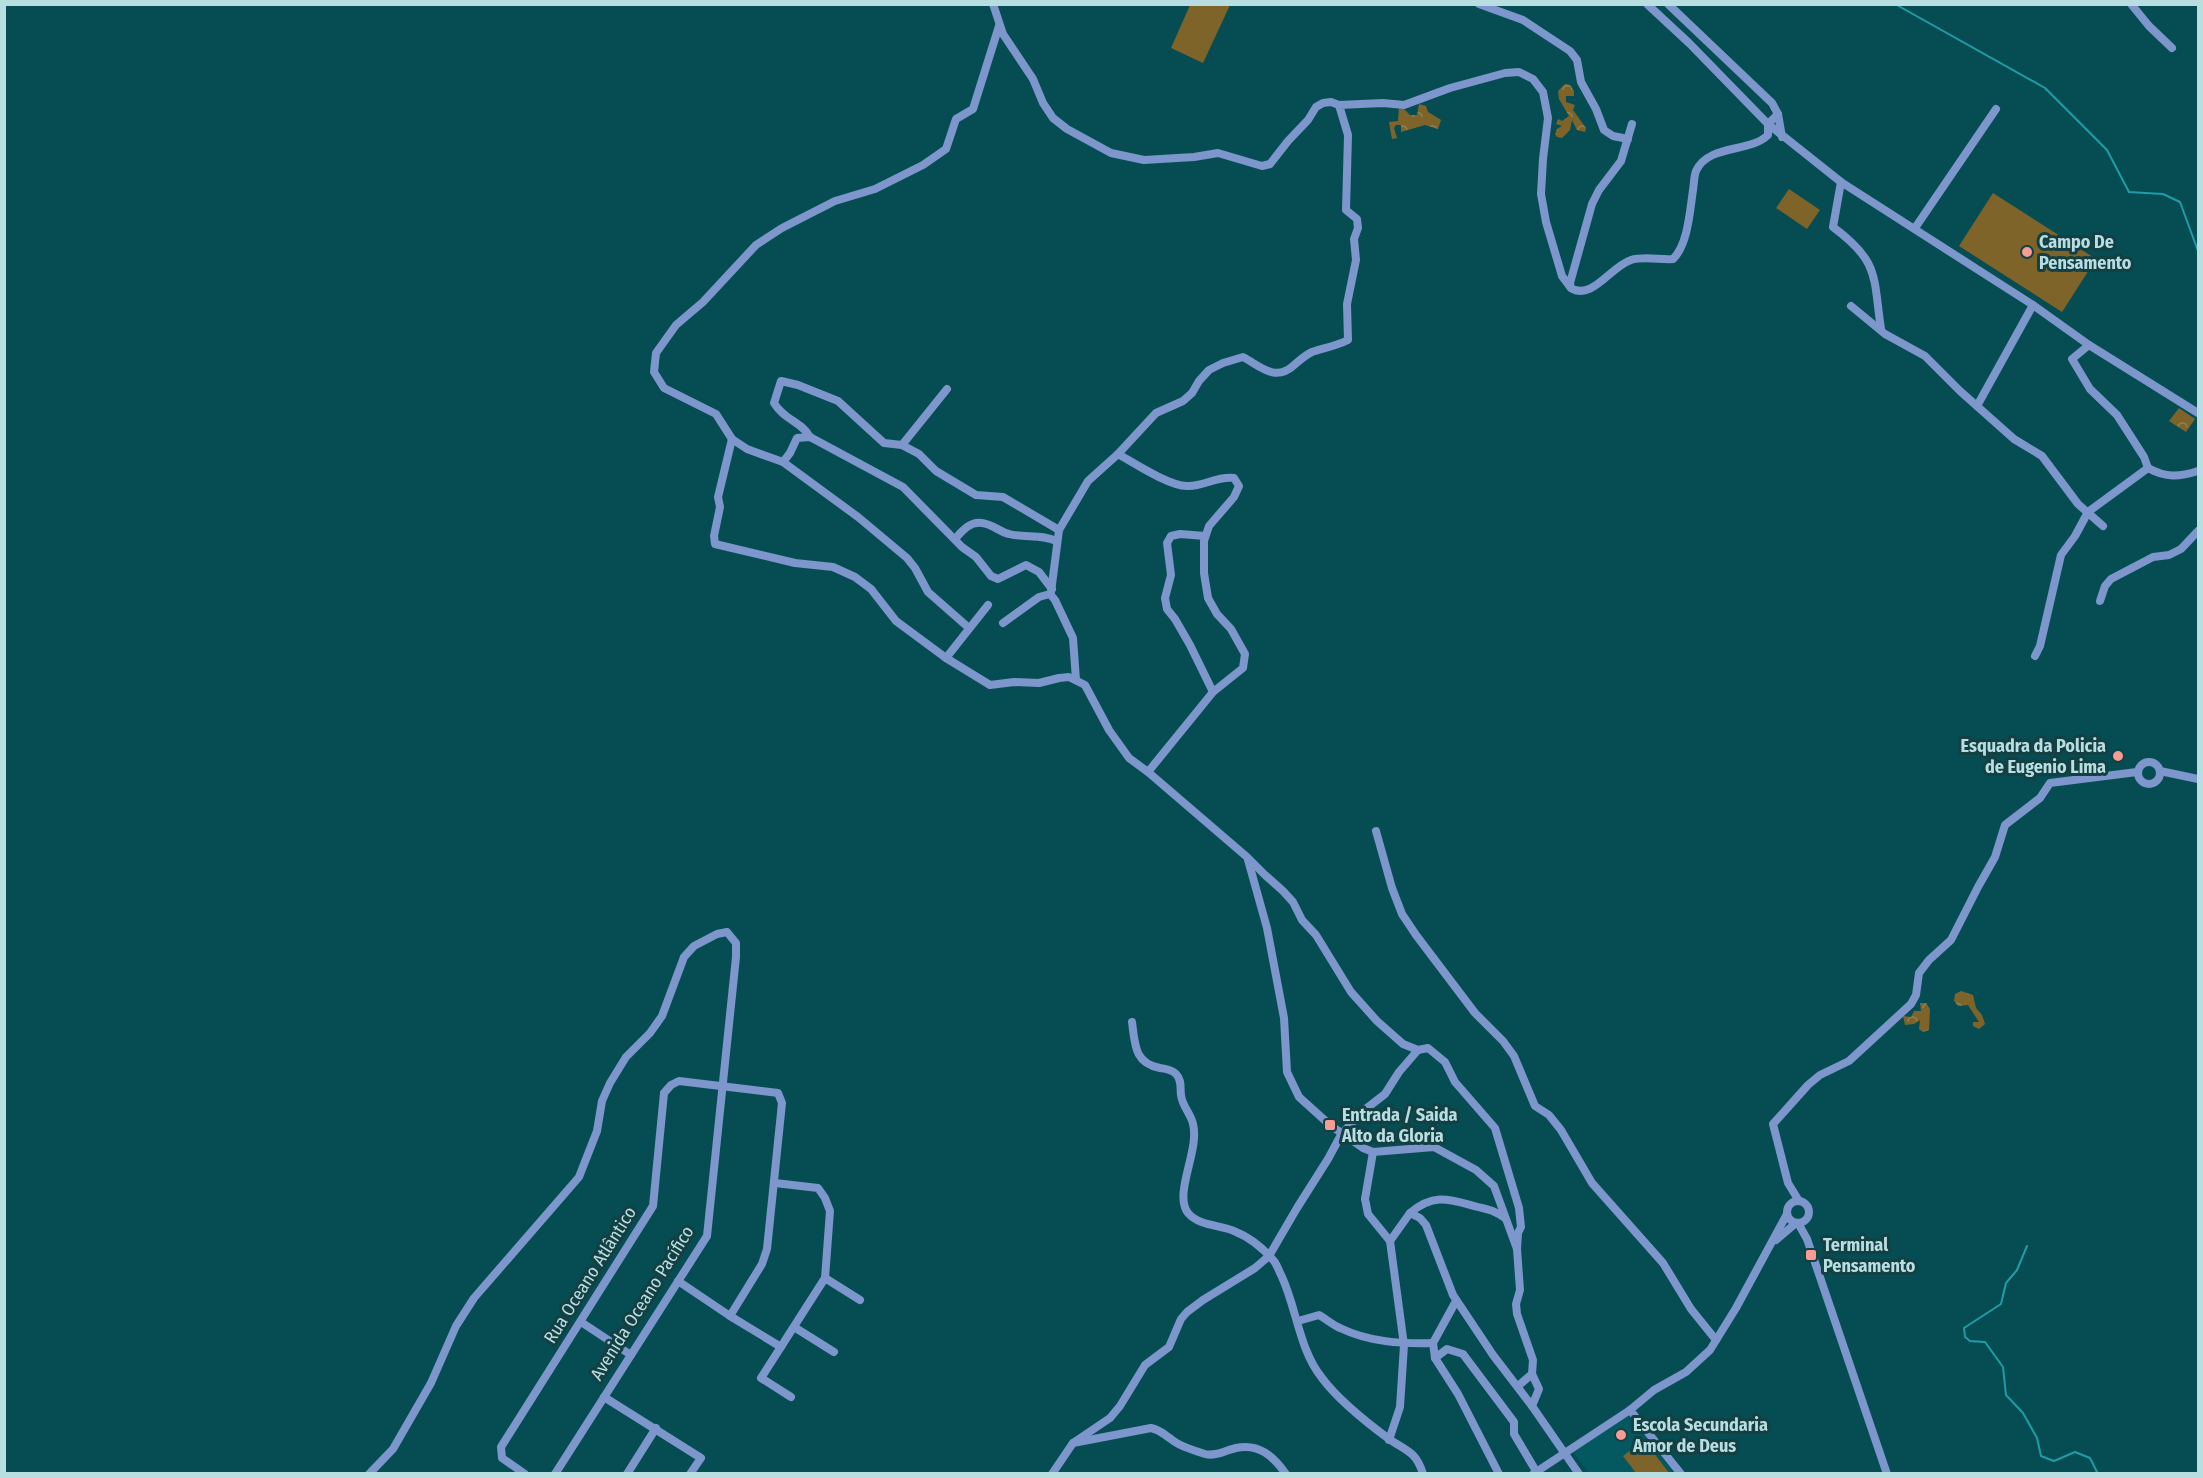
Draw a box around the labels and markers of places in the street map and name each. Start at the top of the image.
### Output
place label: Campo De Pensamento [2039,231,2132,274]
marker: Campo De Pensamento [2020,245,2034,259]
place label: Esquadra da Policia de Eugenio Lima [1961,735,2106,778]
marker: Esquadra da Policia de Eugenio Lima [2111,749,2125,763]
place label: Entrada / Saida Alto da Gloria [1341,1104,1458,1147]
marker: Entrada / Saida Alto da Gloria [1323,1118,1337,1132]
place label: Terminal Pensamento [1823,1234,1916,1277]
marker: Terminal Pensamento [1804,1248,1818,1262]
place label: Escola Secundaria Amor de Deus [1632,1414,1768,1457]
marker: Escola Secundaria Amor de Deus [1614,1428,1628,1442]

